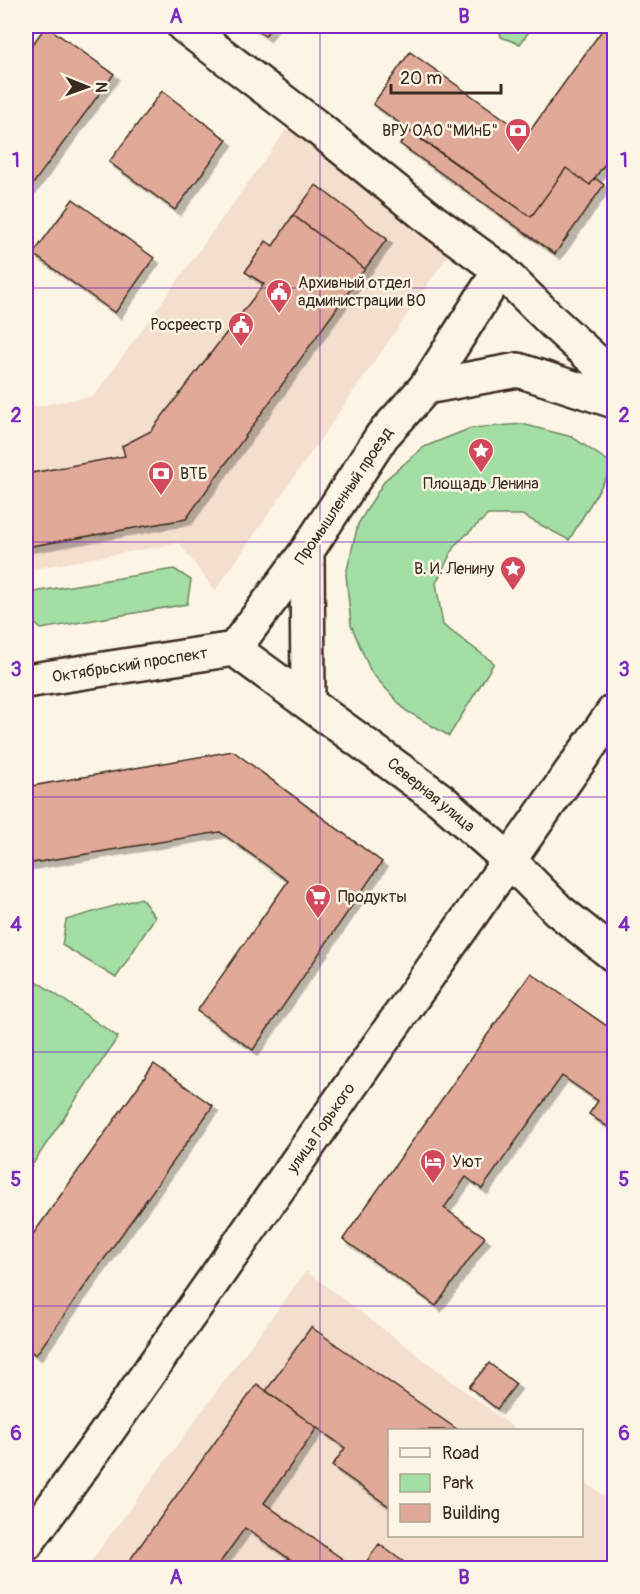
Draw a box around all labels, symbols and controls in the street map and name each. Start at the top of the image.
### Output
text: A [170,4,183,29]
text: B [458,4,470,29]
north arrow [57,57,117,117]
scale bar [391,57,500,95]
text: 20 m [400,67,442,90]
text: N [91,82,111,93]
bank icon: ВРУ ОАО "МИнБ" [503,116,533,154]
place label: ВРУ ОАО "МИнБ" [382,121,498,141]
text: 1 [12,148,20,173]
text: 1 [620,148,628,173]
place label: Архивный отдел администрации ВО [298,273,426,311]
public building icon: Архивный отдел администрации ВО [264,277,294,315]
public building icon: Росреестр [226,310,256,348]
place label: Росреестр [151,315,222,335]
text: 2 [10,403,22,428]
text: 2 [618,403,630,428]
street label: Промышленный проезд [291,423,398,568]
place icon: Площадь Ленина [466,436,496,474]
bank icon: ВТБ [146,459,176,497]
place label: ВТБ [180,464,208,484]
place label: Площадь Ленина [423,474,539,494]
place icon: В. И. Ленину [498,554,528,592]
place label: В. И. Ленину [414,559,494,579]
street label: Октябрьский проспект [51,643,209,687]
text: 3 [10,657,22,682]
text: 3 [618,657,630,682]
street label: Северная улица [383,753,479,837]
supermarket icon: Продукты [303,882,333,920]
place label: Продукты [338,887,407,907]
text: 4 [10,912,22,937]
text: 4 [618,912,630,937]
street label: улица Горького [282,1079,360,1178]
hotel icon: Уют [418,1147,448,1185]
place label: Уют [452,1152,482,1172]
text: 5 [11,1167,22,1192]
text: 5 [619,1167,630,1192]
text: 6 [10,1421,22,1446]
text: 6 [618,1421,630,1446]
legend [388,1429,583,1537]
text: Road [442,1442,479,1465]
text: Park [442,1472,474,1495]
text: Building [442,1502,500,1525]
text: A [170,1565,183,1590]
text: B [458,1565,470,1590]

